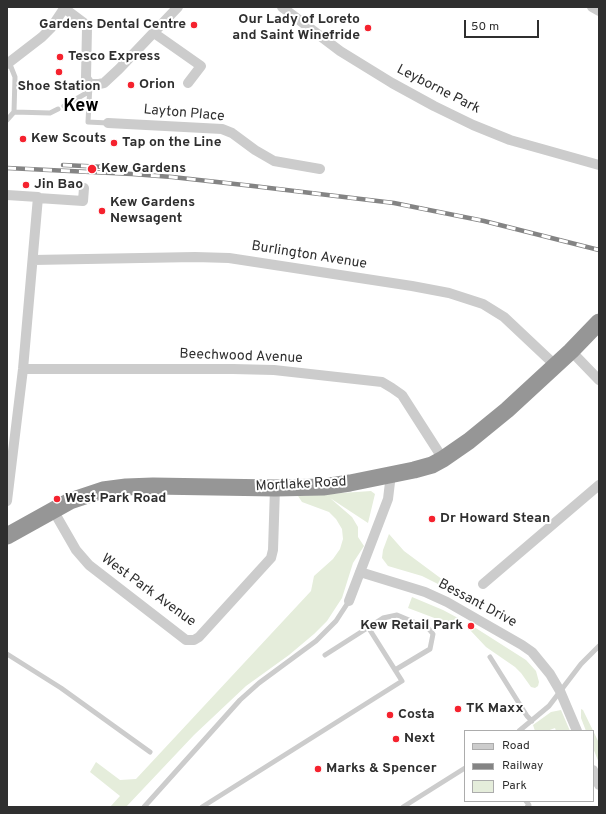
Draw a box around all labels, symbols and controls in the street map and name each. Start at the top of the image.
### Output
place label: Our Lady of Loreto and Saint Winefride [232,12,360,44]
scale bar [466,12,541,38]
place label: Gardens Dental Centre [39,17,186,33]
text: 50 m [471,19,499,35]
marker: Gardens Dental Centre [189,20,199,30]
marker: Our Lady of Loreto and Saint Winefride [363,23,373,33]
place label: Tesco Express [68,49,160,65]
marker: Tesco Express [55,52,65,62]
street label: Leyborne Park [393,62,483,118]
marker: Shoe Station [54,67,64,77]
place label: Orion [139,77,175,93]
place label: Shoe Station [18,79,100,95]
marker: Orion [126,80,136,90]
district label: Kew [63,96,99,118]
street label: Layton Place [143,102,225,126]
place label: Kew Scouts [31,131,106,147]
marker: Kew Scouts [18,134,28,144]
place label: Tap on the Line [122,135,221,151]
marker: Tap on the Line [109,138,119,148]
place label: Kew Gardens [101,161,186,177]
marker: Kew Gardens [86,163,98,175]
place label: Jin Bao [34,177,83,193]
marker: Jin Bao [21,180,31,190]
place label: Kew Gardens Newsagent [110,195,195,228]
marker: Kew Gardens Newsagent [97,206,107,216]
street label: Burlington Avenue [250,239,368,273]
street label: Beechwood Avenue [179,346,303,368]
street label: Mortlake Road [255,474,347,496]
place label: West Park Road [65,491,166,507]
marker: West Park Road [52,494,62,504]
place label: Dr Howard Stean [440,511,550,527]
marker: Dr Howard Stean [427,514,437,524]
street label: West Park Avenue [97,551,199,631]
street label: Bessant Drive [435,576,519,632]
place label: Kew Retail Park [360,618,463,634]
marker: Kew Retail Park [466,621,476,631]
place label: TK Maxx [466,701,524,717]
marker: TK Maxx [453,704,463,714]
place label: Costa [398,707,435,723]
marker: Costa [385,710,395,720]
legend [464,730,594,802]
place label: Next [404,731,435,747]
marker: Next [391,734,401,744]
text: Road [502,738,530,754]
text: Railway [502,758,543,774]
place label: Marks & Spencer [326,761,437,777]
marker: Marks & Spencer [313,764,323,774]
text: Park [502,778,527,794]

